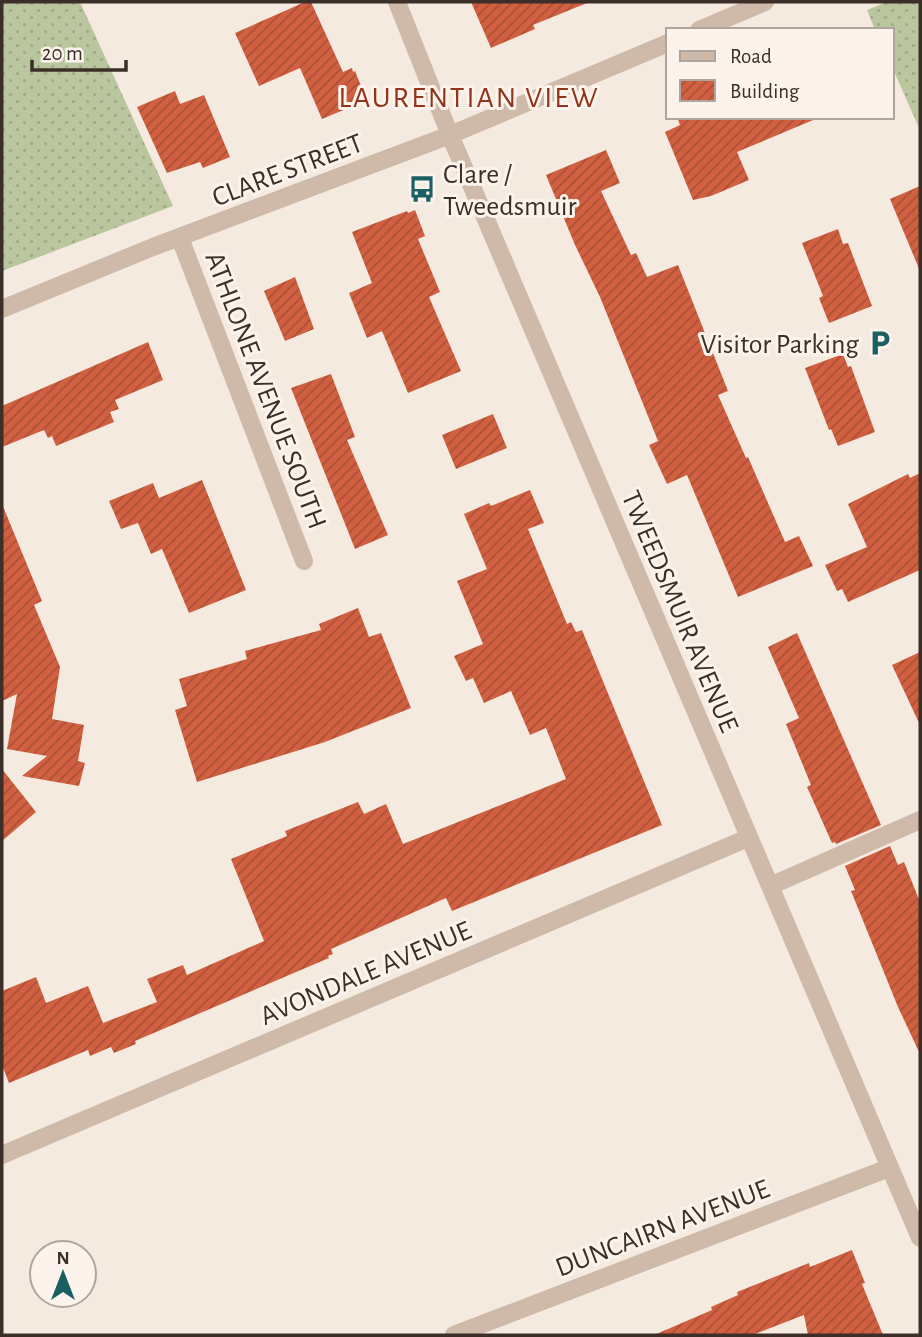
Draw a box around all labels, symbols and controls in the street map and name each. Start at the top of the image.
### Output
scale bar [32,28,126,72]
legend [666,28,894,119]
text: 20 m [42,43,83,64]
text: Road [730,46,772,67]
text: Building [730,81,800,102]
district label: LAURENTIAN VIEW [339,83,600,113]
street label: CLARE STREET [209,129,367,212]
place label: Clare / Tweedsmuir [443,161,577,221]
bus stop icon: Clare / Tweedsmuir [407,174,437,204]
street label: ATHLONE AVENUE SOUTH [199,248,331,533]
parking icon: Visitor Parking [865,328,895,358]
place label: Visitor Parking [700,331,859,359]
street label: TWEEDSMUIR AVENUE [616,487,743,737]
street label: AVONDALE AVENUE [256,917,475,1031]
street label: DUNCAIRN AVENUE [552,1175,774,1283]
north arrow [28,1239,98,1309]
text: N [56,1249,70,1268]

